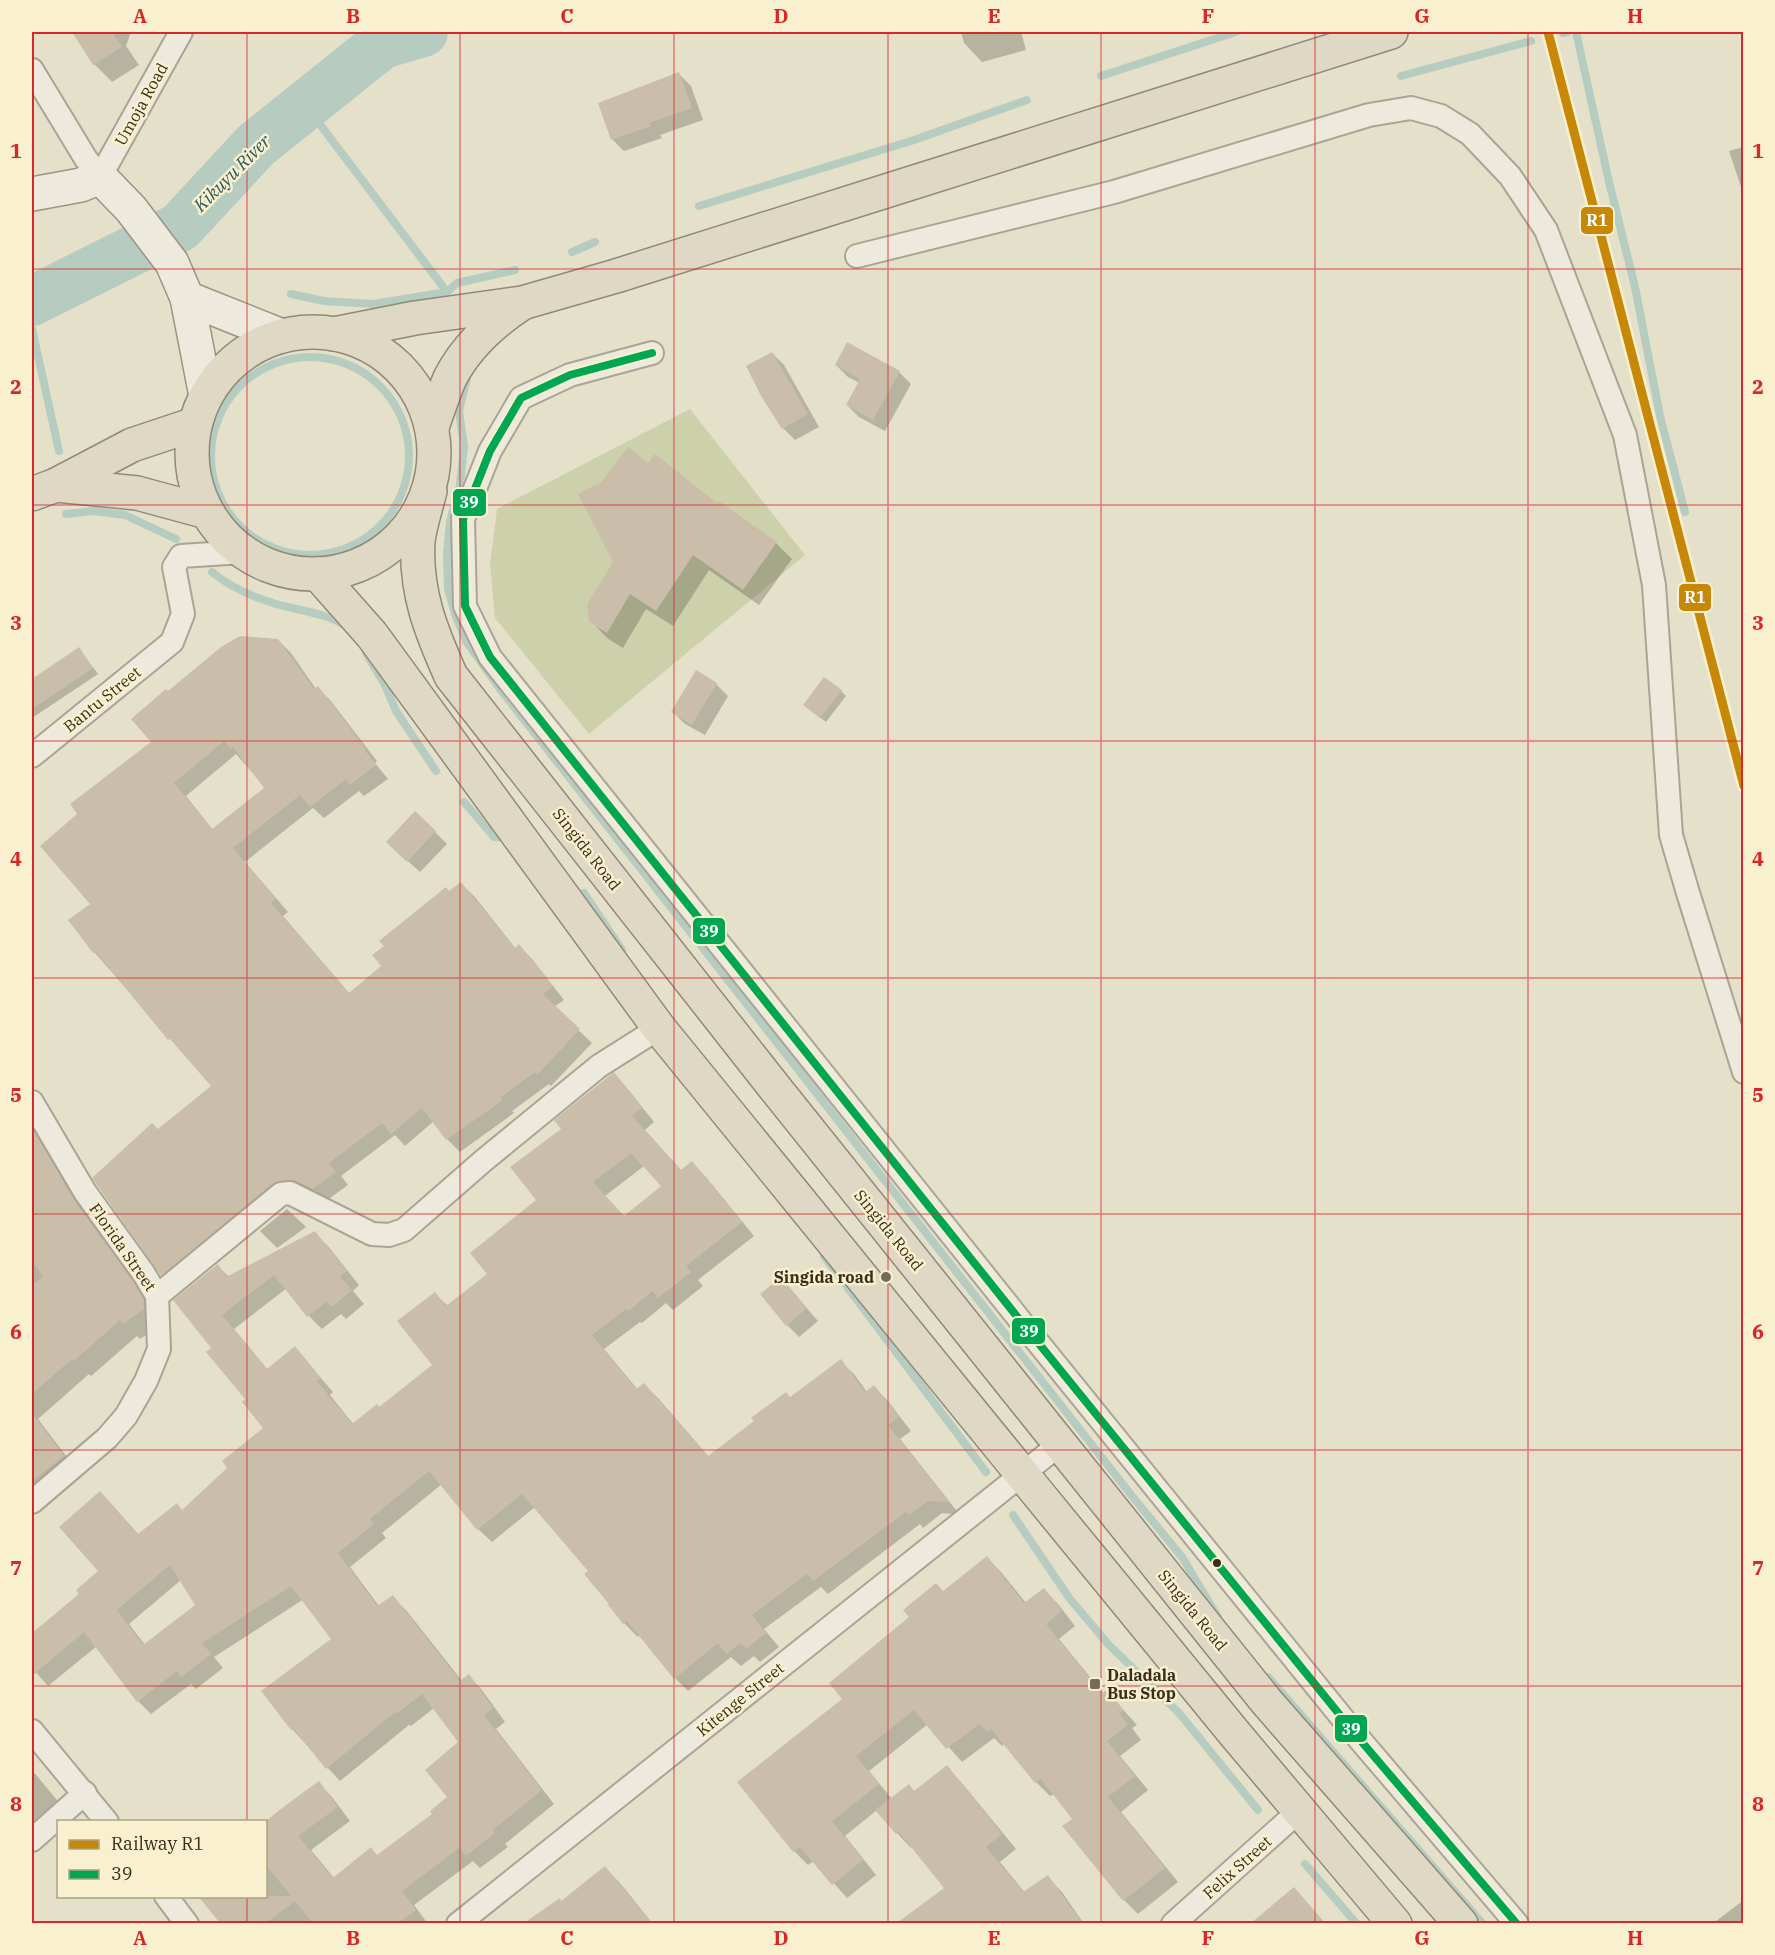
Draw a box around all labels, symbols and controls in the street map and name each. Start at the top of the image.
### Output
text: A [133,2,147,29]
text: B [346,2,360,29]
text: C [560,2,574,29]
text: D [773,2,789,29]
text: E [987,2,1001,29]
text: F [1202,2,1214,29]
text: G [1414,2,1430,29]
text: H [1627,2,1643,29]
street label: Umoja Road [110,59,172,149]
water label: Kikuyu River [188,129,276,217]
text: 1 [10,137,22,164]
text: 1 [1752,137,1764,164]
line badge: R1 [1580,206,1614,235]
text: R1 [1586,210,1608,230]
text: 2 [10,373,22,400]
text: 2 [1752,373,1764,400]
line badge: 39 [452,488,487,517]
text: 39 [459,492,479,512]
line badge: R1 [1678,583,1712,612]
text: R1 [1684,587,1706,607]
text: 3 [10,609,22,636]
text: 3 [1752,609,1764,636]
street label: Bantu Street [59,661,145,736]
street label: Singida Road [549,804,625,894]
text: 4 [10,845,22,872]
text: 4 [1752,845,1764,872]
line badge: 39 [692,917,726,945]
text: 39 [699,921,719,941]
text: 5 [10,1081,22,1108]
text: 5 [1752,1081,1764,1108]
street label: Singida Road [850,1185,928,1275]
street label: Florida Street [85,1199,161,1295]
place label: Singida road [774,1267,874,1287]
marker: Singida road [879,1270,893,1284]
line badge: 39 [1011,1317,1046,1345]
text: 6 [10,1318,22,1345]
text: 6 [1752,1318,1764,1345]
text: 39 [1019,1321,1039,1341]
text: 7 [10,1554,22,1581]
text: 7 [1752,1554,1764,1581]
unlabelled marker [1211,1557,1223,1569]
street label: Singida Road [1154,1565,1232,1655]
street label: Kitenge Street [692,1657,788,1740]
place label: Daladala Bus Stop [1107,1665,1176,1703]
marker: Daladala Bus Stop [1088,1677,1102,1691]
line badge: 39 [1334,1714,1368,1743]
text: 39 [1341,1719,1361,1739]
text: 8 [10,1790,22,1817]
text: 8 [1752,1790,1764,1817]
legend [57,1820,267,1898]
street label: Felix Street [1199,1831,1276,1903]
text: Railway R1 [111,1832,204,1855]
text: 39 [111,1862,133,1885]
text: A [133,1924,147,1951]
text: B [346,1924,360,1951]
text: C [560,1924,574,1951]
text: D [773,1924,789,1951]
text: E [987,1924,1001,1951]
text: F [1202,1924,1214,1951]
text: G [1414,1924,1430,1951]
text: H [1627,1924,1643,1951]

